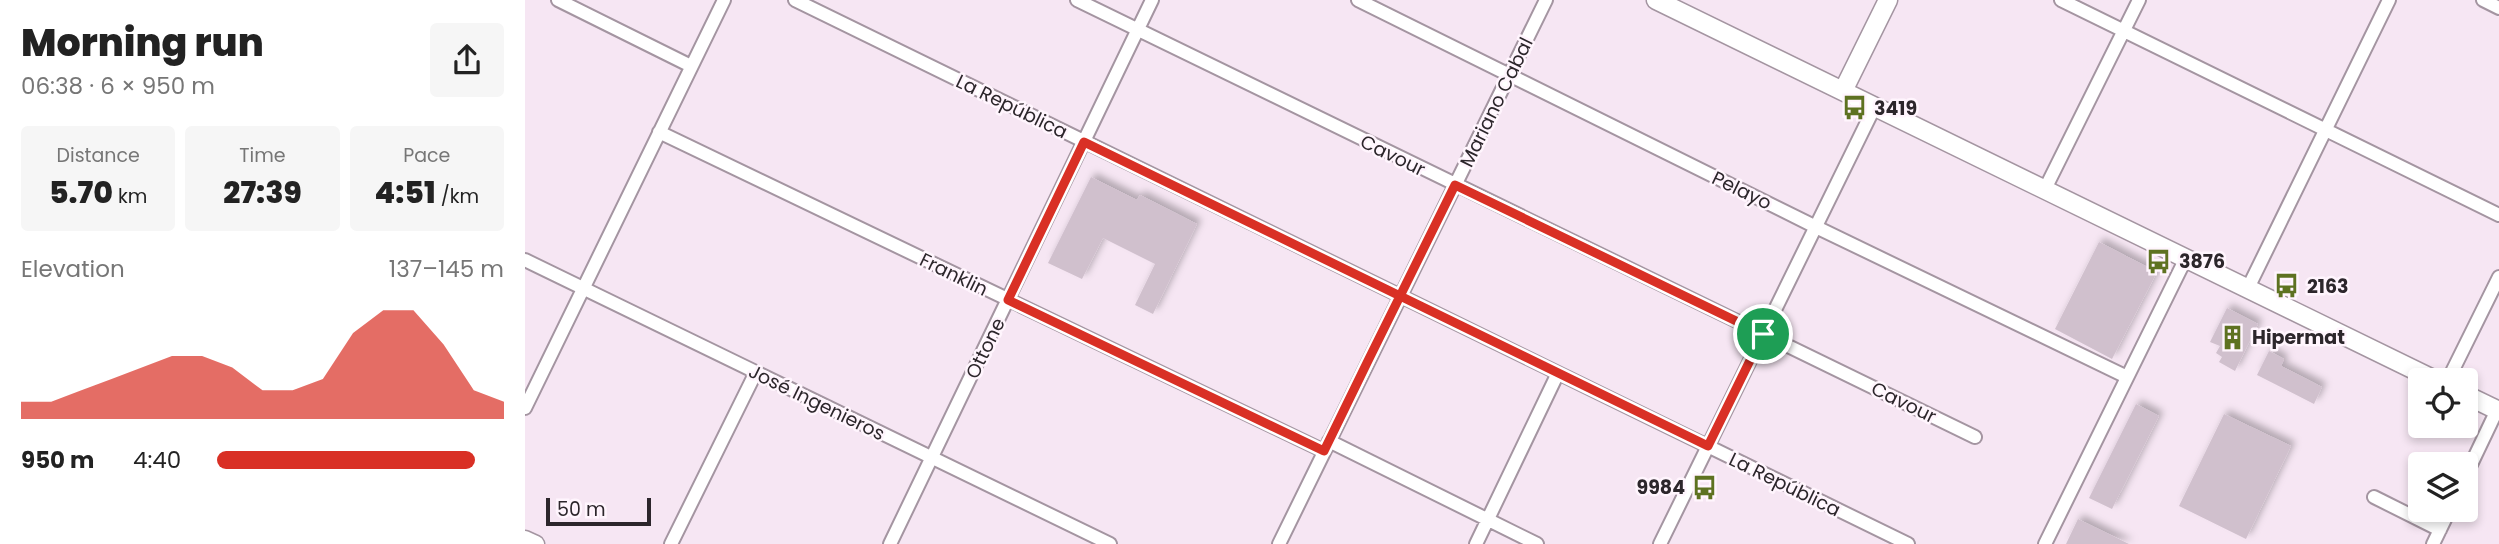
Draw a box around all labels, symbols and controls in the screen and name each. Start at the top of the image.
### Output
text: Morning run [21,16,264,69]
button: share [430,23,504,97]
street label: Mariano Cabal [1453,33,1540,172]
street label: La República [951,68,1072,145]
text: 06:38 · 6 × 950 m [21,70,215,102]
bus stop icon: 3419 [1840,94,1868,122]
place label: 3419 [1874,95,1917,122]
street label: Cavour [1356,128,1430,183]
text: Distance [57,142,140,169]
text: Time [239,142,286,169]
text: Pace [403,142,450,169]
street label: Pelayo [1707,164,1776,216]
text: 5.70 [49,171,113,214]
text: 27:39 [223,171,302,214]
text: 4:51 [375,171,436,214]
text: km [113,183,147,210]
text: /km [436,183,479,210]
street label: Franklin [915,246,992,303]
bus stop icon: 3876 [2145,247,2173,275]
place label: 3876 [2179,248,2225,275]
text: Elevation [21,253,125,285]
text: 137–145 m [389,253,504,285]
bus stop icon: 2163 [2273,272,2301,300]
place label: 2163 [2307,273,2349,300]
pin [1733,304,1793,364]
street label: Ottone [959,313,1012,383]
icon: arrive [1744,315,1782,353]
building icon: Hipermat [2218,323,2246,351]
place label: Hipermat [2252,324,2345,351]
street label: José Ingenieros [744,358,889,447]
map controls [2408,368,2478,522]
button: locate [2408,368,2478,438]
street label: Cavour [1867,375,1941,430]
text: 950 m [21,444,94,476]
text: 4:40 [133,444,181,476]
street label: La República [1724,446,1845,523]
button: layers [2408,452,2478,522]
bus stop icon: 9984 [1691,473,1719,501]
place label: 9984 [1636,474,1685,501]
scale bar [546,495,651,527]
text: 50 m [557,496,606,523]

